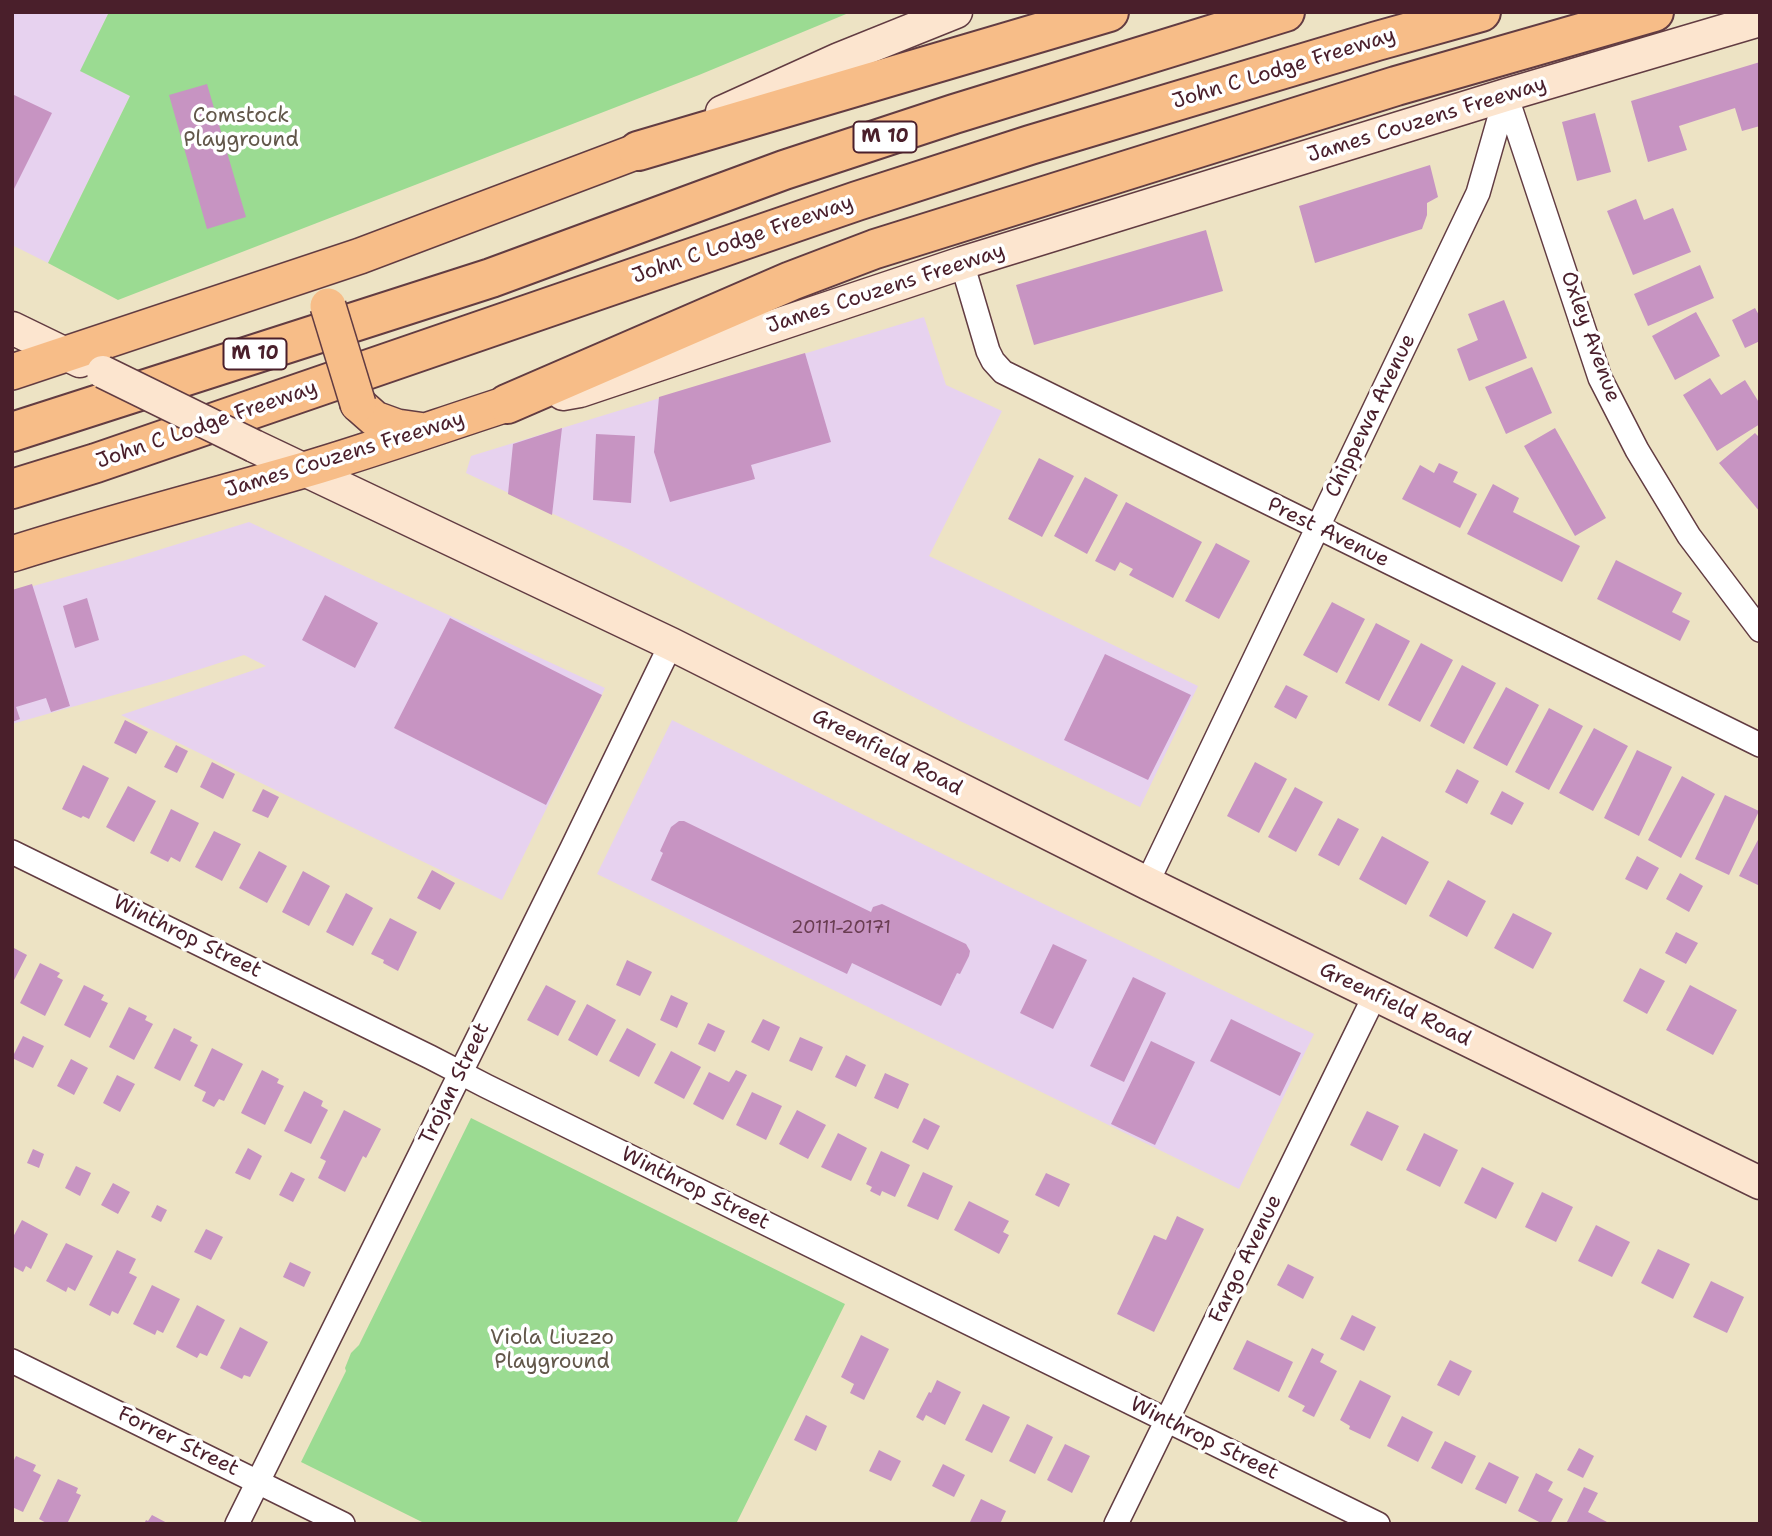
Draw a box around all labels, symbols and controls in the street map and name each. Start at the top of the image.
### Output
street label: John C Lodge Freeway [1169,23,1399,115]
street label: James Couzens Freeway [1304,72,1550,168]
park label: Comstock Playground [183,104,299,154]
road number: M 10 [854,122,917,153]
street label: John C Lodge Freeway [629,190,857,290]
street label: James Couzens Freeway [764,239,1008,339]
street label: Oxley Avenue [1555,268,1625,406]
street label: Chippewa Avenue [1321,330,1421,502]
road number: M 10 [224,338,286,370]
street label: John C Lodge Freeway [93,375,321,475]
street label: James Couzens Freeway [222,407,468,503]
street label: Prest Avenue [1263,493,1393,573]
street label: Greenfield Road [808,704,966,802]
street label: Winthrop Street [109,890,265,984]
house number: 20111-20171 [791,917,891,939]
street label: Greenfield Road [1315,957,1475,1053]
street label: Trojan Street [415,1019,495,1149]
street label: Winthrop Street [617,1142,773,1236]
street label: Fargo Avenue [1204,1191,1288,1327]
park label: Viola Liuzzo Playground [490,1326,614,1376]
street label: Winthrop Street [1126,1392,1282,1486]
street label: Forrer Street [113,1402,243,1482]

